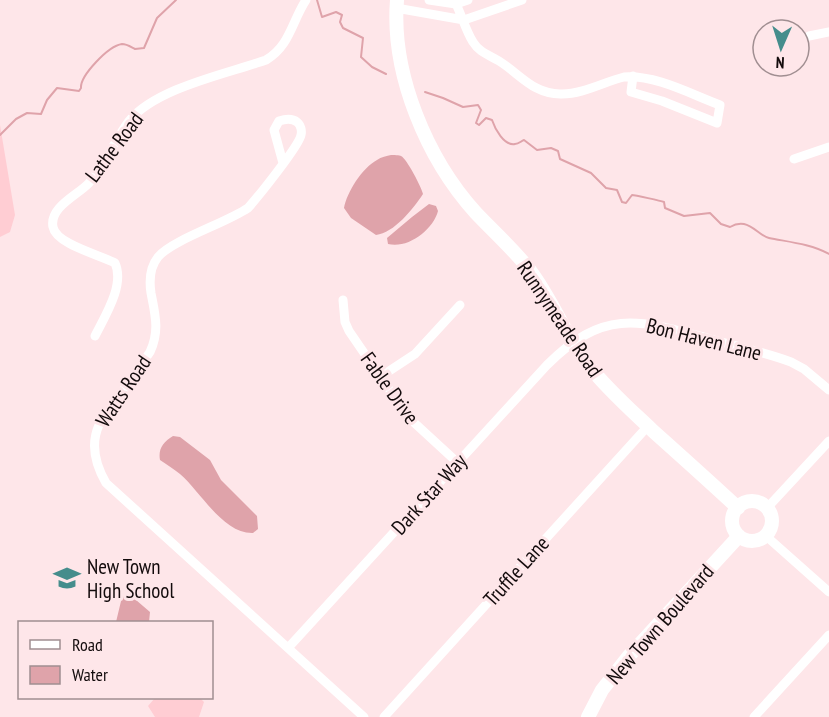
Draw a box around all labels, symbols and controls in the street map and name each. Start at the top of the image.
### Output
north arrow [751,18,811,78]
text: N [775,53,785,73]
street label: Lathe Road [79,107,149,187]
street label: Runnymeade Road [511,256,609,382]
street label: Bon Haven Lane [644,312,764,366]
street label: Fable Drive [355,347,425,429]
street label: Watts Road [89,350,157,432]
street label: Dark Star Way [386,448,473,540]
street label: Truffle Lane [477,530,555,612]
place label: New Town High School [87,553,174,604]
street label: New Town Boulevard [600,558,720,690]
school or university icon: New Town High School [52,563,82,593]
legend [18,621,213,699]
text: Road [72,633,103,656]
text: Water [72,663,108,686]

